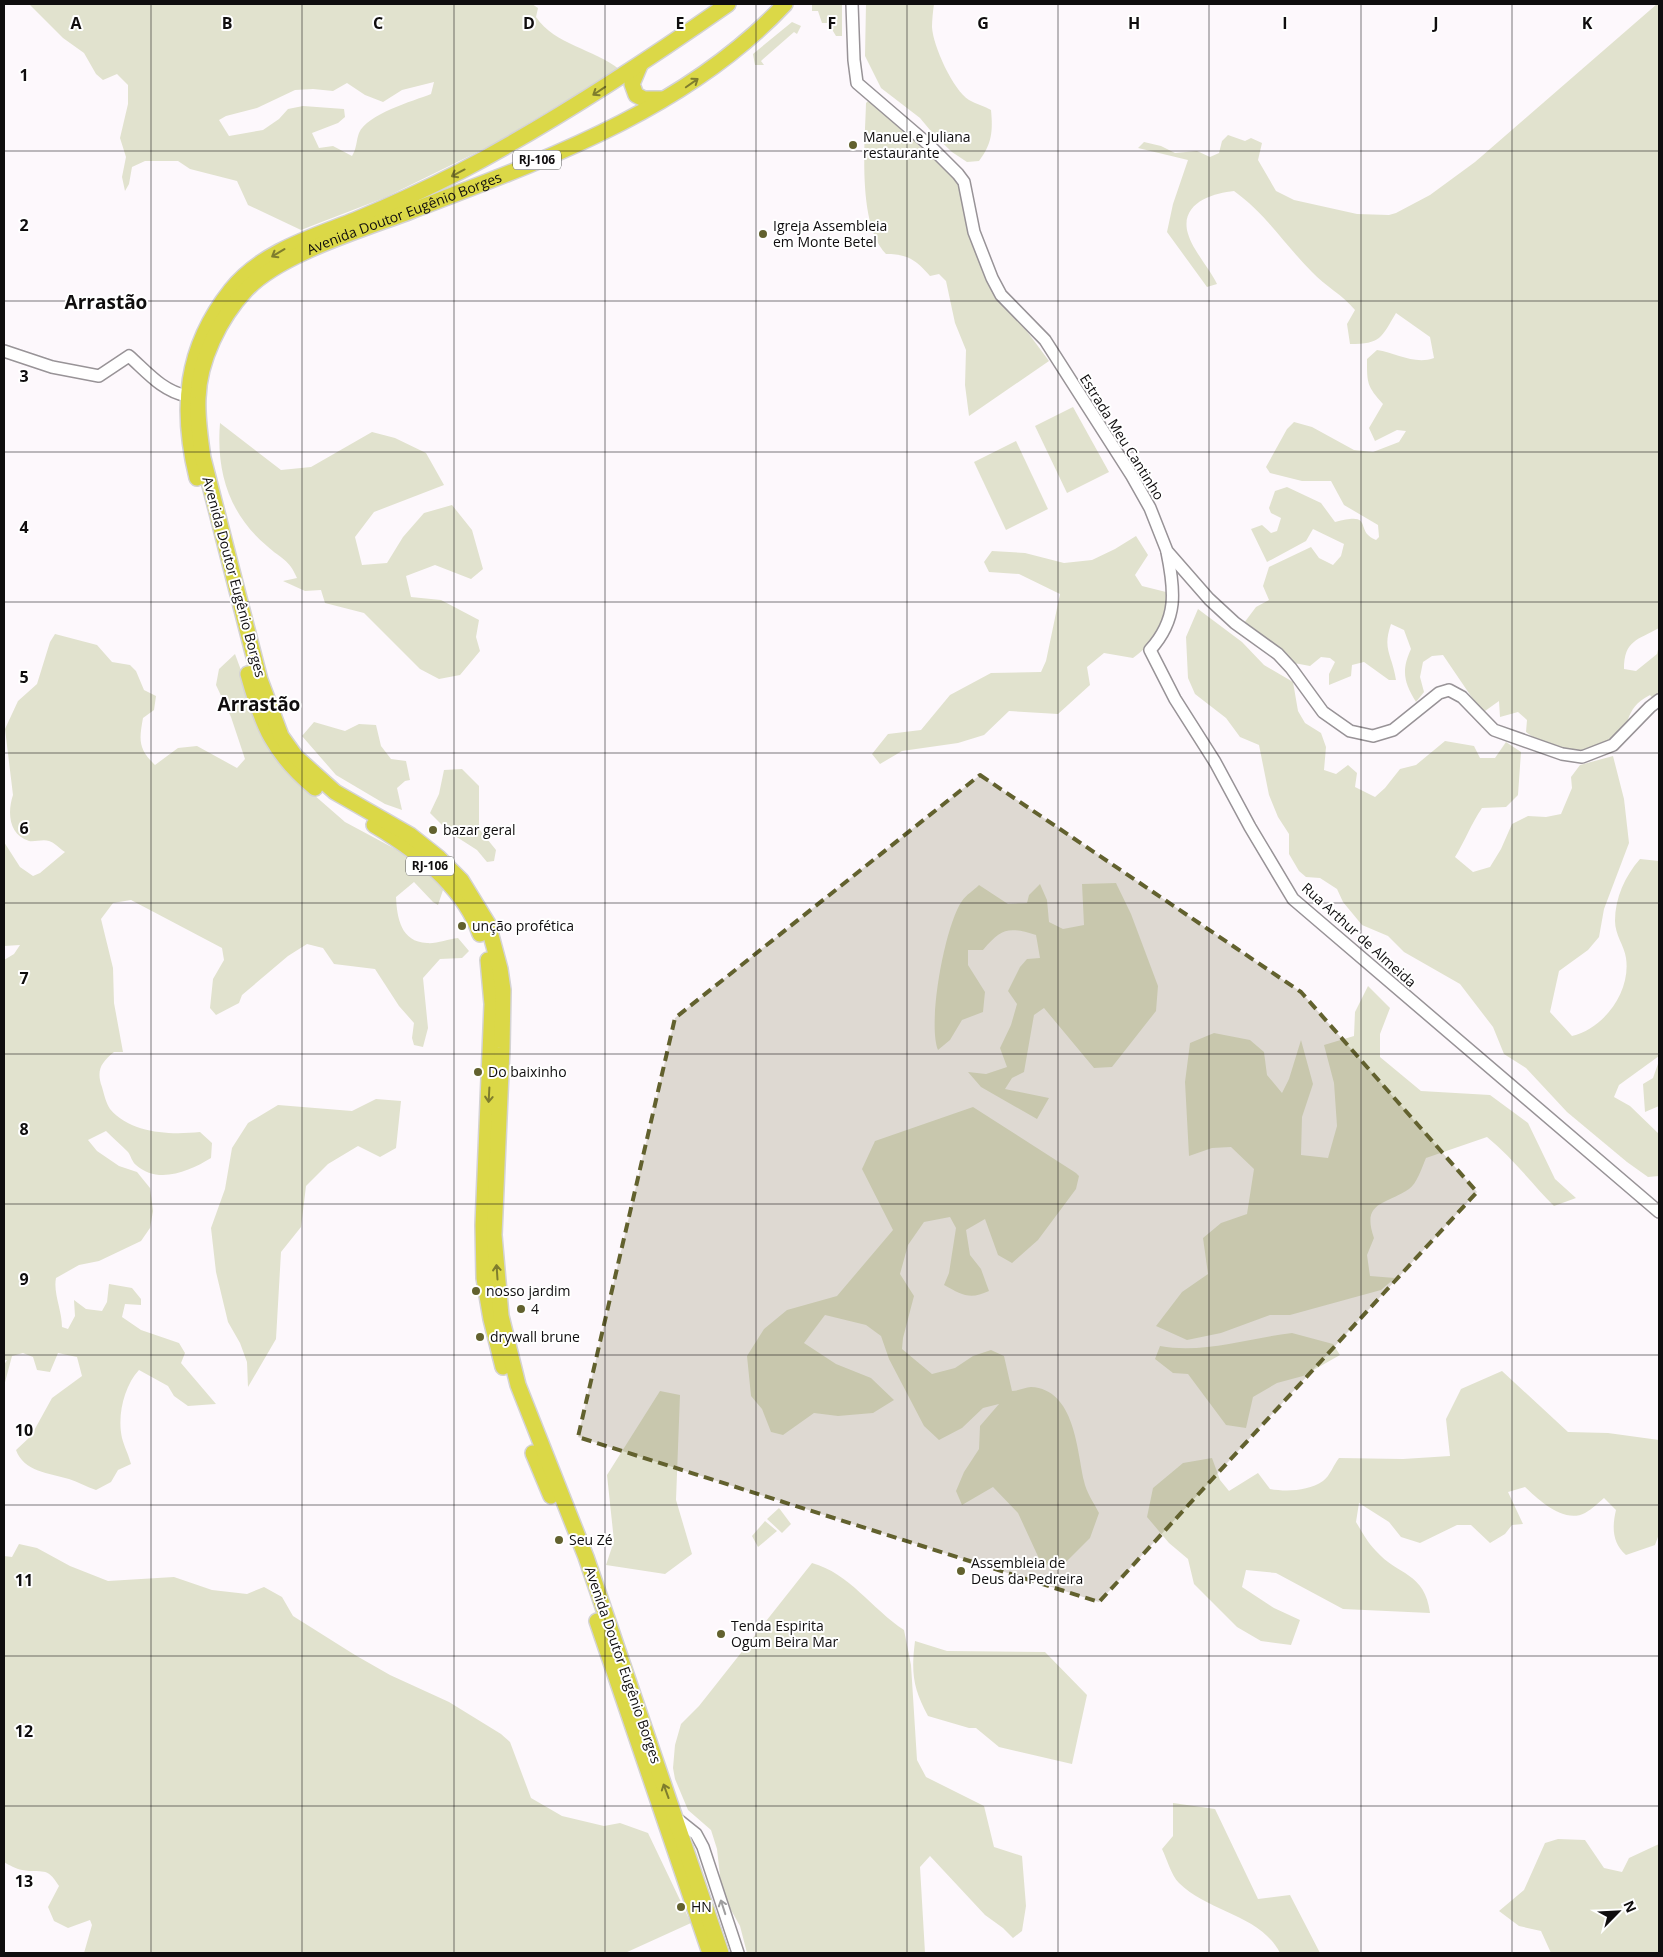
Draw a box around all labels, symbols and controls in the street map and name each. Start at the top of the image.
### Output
text: A [70,12,82,34]
text: B [222,12,232,34]
text: C [373,12,383,34]
text: D [523,12,535,34]
text: E [676,12,685,34]
text: F [828,12,836,34]
text: G [977,12,989,34]
text: H [1128,12,1140,34]
text: I [1282,12,1288,34]
text: J [1431,12,1439,34]
text: K [1582,12,1593,34]
text: 1 [19,64,29,86]
one-way arrow [685,78,699,88]
one-way arrow [592,86,606,96]
place label: Manuel e Juliana restaurante [863,127,971,162]
marker: Manuel e Juliana restaurante [847,139,859,151]
road number: RJ-106 [513,150,561,170]
street label: Avenida Doutor Eugênio Borges [303,167,505,259]
one-way arrow [451,168,466,178]
text: 2 [19,214,29,236]
place label: Igreja Assembleia em Monte Betel [773,216,887,251]
marker: Igreja Assembleia em Monte Betel [757,228,769,240]
one-way arrow [272,249,286,259]
district label: Arrastão [65,289,147,315]
text: 3 [19,365,29,387]
street label: Estrada Meu Cantinho [1076,370,1169,503]
street label: Avenida Doutor Eugênio Borges [199,474,271,680]
text: 4 [19,516,29,538]
text: 5 [19,666,29,688]
district label: Arrastão [218,691,300,717]
text: 6 [19,817,29,839]
place label: bazar geral [443,820,516,839]
marker: bazar geral [427,824,439,836]
road number: RJ-106 [406,856,454,876]
street label: Rua Arthur de Almeida [1298,878,1421,991]
place label: unção profética [472,916,574,935]
marker: unção profética [456,920,468,932]
text: 7 [19,967,29,989]
place label: Do baixinho [488,1062,567,1081]
marker: Do baixinho [472,1066,484,1078]
one-way arrow [485,1087,494,1103]
text: 8 [19,1118,29,1140]
one-way arrow [492,1264,501,1280]
text: 9 [19,1268,29,1290]
place label: nosso jardim [486,1281,571,1300]
marker: nosso jardim [470,1285,482,1297]
place label: 4 [531,1299,539,1318]
marker: 4 [515,1303,527,1315]
place label: drywall brune [490,1327,580,1346]
marker: drywall brune [474,1331,486,1343]
text: 10 [15,1419,33,1441]
place label: Seu Zé [569,1530,613,1549]
marker: Seu Zé [553,1534,565,1546]
place label: Assembleia de Deus da Pedreira [971,1553,1083,1588]
street label: Avenida Doutor Eugênio Borges [581,1564,666,1766]
marker: Assembleia de Deus da Pedreira [955,1565,967,1577]
text: 11 [15,1569,33,1591]
place label: Tenda Espirita Ogum Beira Mar [731,1616,839,1651]
marker: Tenda Espirita Ogum Beira Mar [715,1628,727,1640]
text: 12 [15,1720,33,1742]
one-way arrow [661,1784,670,1799]
text: 13 [15,1870,33,1892]
north arrow [1593,1887,1643,1937]
place label: HN [691,1897,712,1916]
text: N [1619,1897,1641,1916]
one-way arrow [718,1899,728,1915]
marker: HN [675,1901,687,1913]

